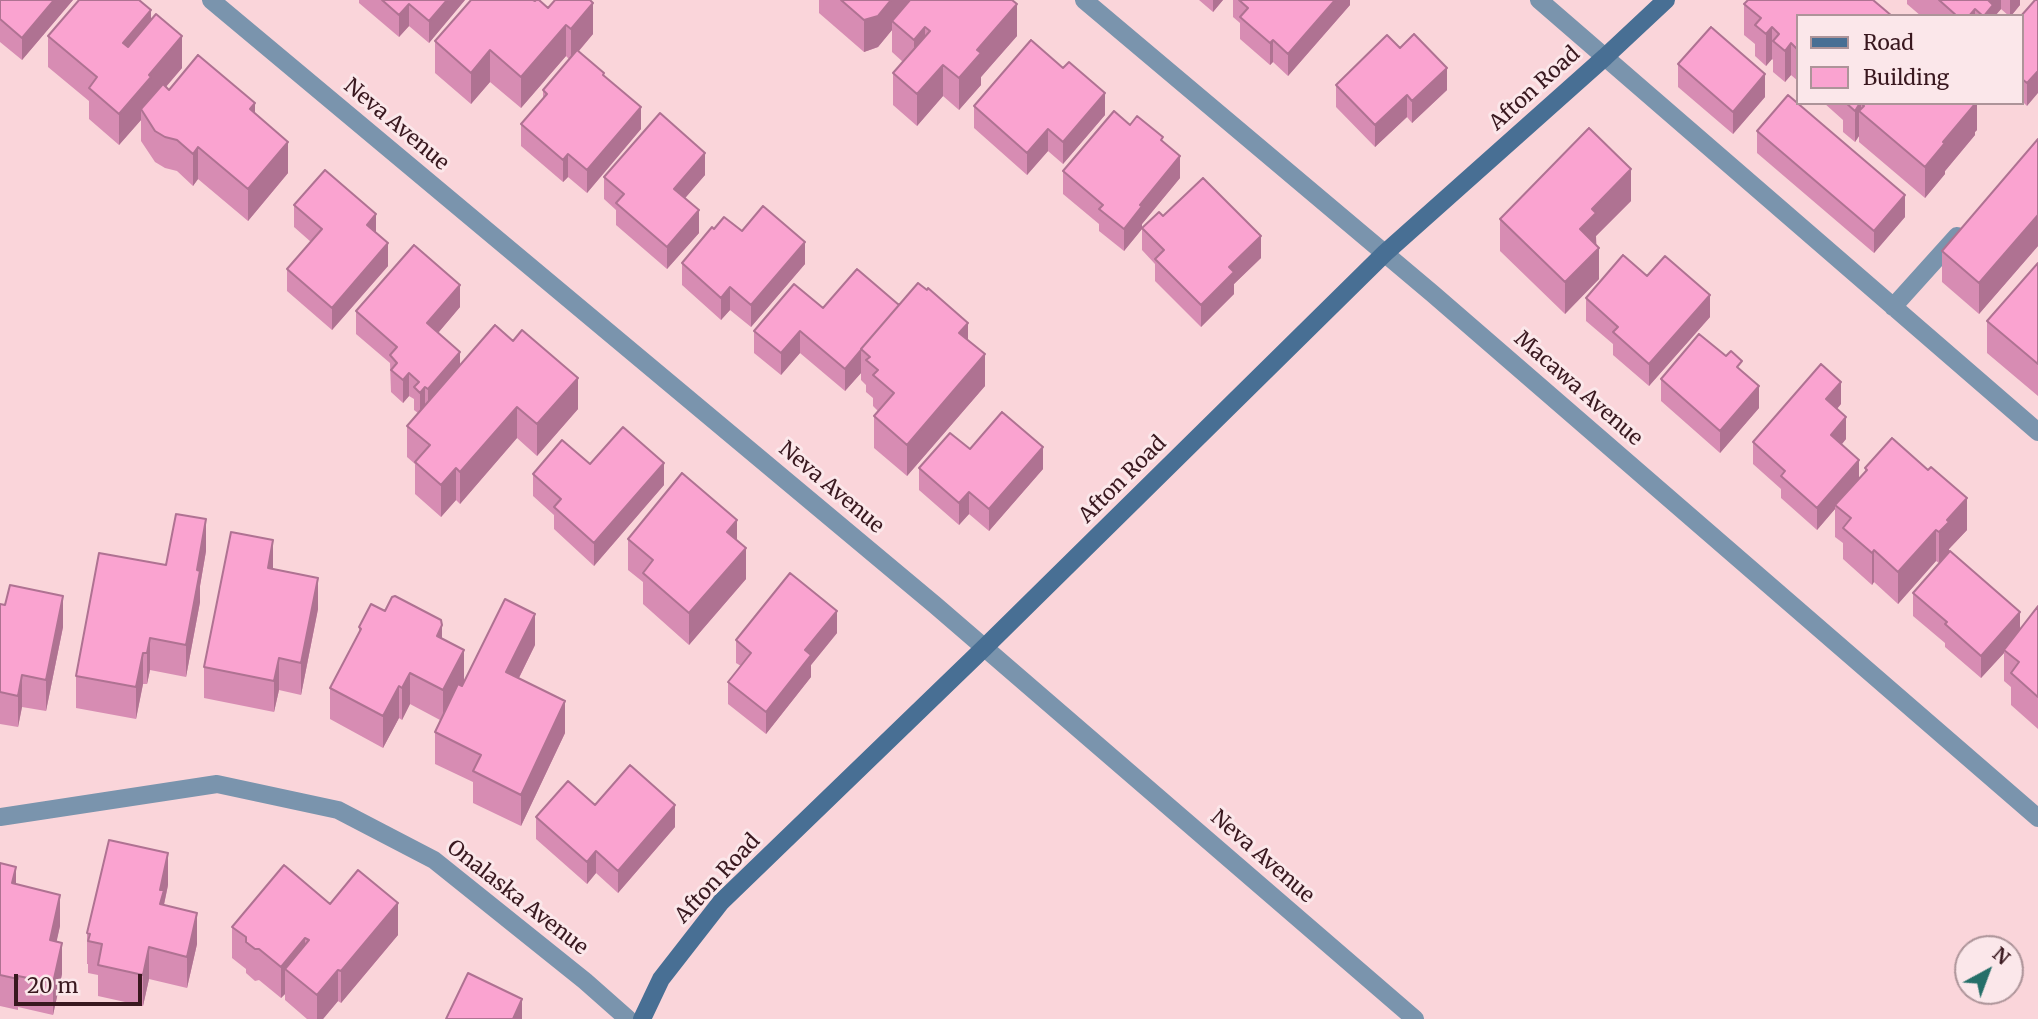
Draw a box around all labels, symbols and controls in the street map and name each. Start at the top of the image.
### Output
legend [1797,14,2024,105]
text: Road [1863,29,1914,56]
street label: Afton Road [1485,42,1585,136]
text: Building [1863,64,1949,91]
street label: Neva Avenue [339,74,453,176]
street label: Macawa Avenue [1509,327,1647,451]
street label: Afton Road [1074,431,1172,529]
street label: Neva Avenue [774,437,888,539]
street label: Neva Avenue [1205,805,1319,909]
street label: Afton Road [670,829,766,929]
street label: Onalaska Avenue [442,835,592,961]
north arrow [1954,935,2024,1005]
text: N [1988,942,2015,970]
scale bar [18,960,145,1004]
text: 20 m [27,972,78,999]

